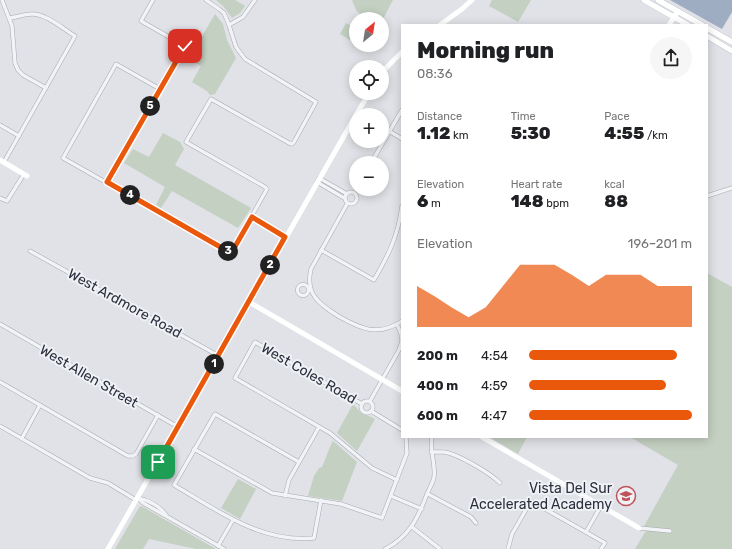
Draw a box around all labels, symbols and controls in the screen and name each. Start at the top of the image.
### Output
north arrow [349,12,389,52]
map controls [349,12,389,196]
pin [168,29,202,63]
icon: check [174,35,196,57]
text: Morning run [417,37,554,64]
button: share [650,37,692,79]
button: locate [349,60,389,100]
text: 08:36 [417,66,453,81]
pin: 5 [140,96,160,116]
text: 5 [146,99,154,112]
button: + [349,108,389,148]
text: Distance [417,110,462,123]
text: Time [511,110,536,123]
text: Pace [604,110,630,123]
text: 1.12 [417,123,450,143]
text: 5:30 [511,123,551,143]
text: 4:55 [604,123,644,143]
text: km [450,129,469,142]
text: /km [644,129,668,142]
button: − [349,156,389,196]
text: Elevation [417,178,464,191]
text: Heart rate [511,178,563,191]
text: kcal [604,178,625,191]
pin: 4 [120,185,140,205]
text: 4 [126,188,134,201]
text: 6 [417,191,428,211]
text: 148 [511,191,543,211]
text: 88 [604,191,628,211]
text: m [428,197,441,210]
text: bpm [543,197,569,210]
text: Elevation [417,236,473,251]
text: 196–201 m [628,236,692,251]
pin: 3 [218,241,238,261]
text: 3 [224,244,232,257]
pin: 2 [260,255,280,275]
text: 2 [266,258,274,271]
street label: West Ardmore Road [65,265,185,342]
street label: West Coles Road [258,339,359,408]
street label: West Allen Street [37,341,141,412]
text: 200 m [417,348,458,363]
text: 4:54 [481,348,508,363]
pin: 1 [204,354,224,374]
text: 1 [211,357,217,370]
text: 400 m [417,378,458,393]
text: 4:59 [481,378,508,393]
text: 600 m [417,408,458,423]
text: 4:47 [481,408,507,423]
pin [141,445,175,479]
icon: arrive [147,451,169,473]
place label: Vista Del Sur Accelerated Academy [470,480,613,513]
school or university icon: Vista Del Sur Accelerated Academy [615,485,637,507]

